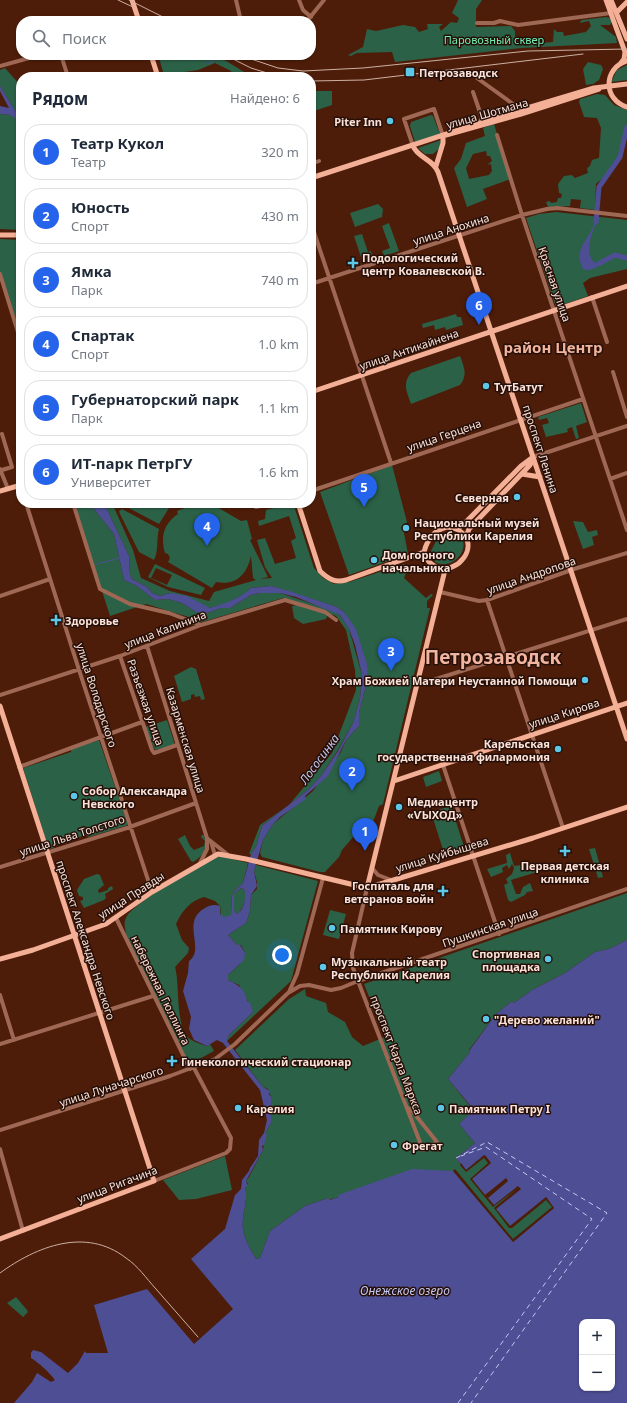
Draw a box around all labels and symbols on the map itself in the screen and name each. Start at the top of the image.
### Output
park label: Паровозный сквер [444,32,545,47]
place label: Петрозаводск [419,65,498,80]
marker: Петрозаводск [404,66,416,78]
street label: улица Шотмана [444,94,530,132]
place label: Piter Inn [334,114,382,129]
marker: Piter Inn [385,116,395,126]
street label: улица Анохина [411,210,491,248]
street label: Красная улица [535,245,575,323]
place label: Подологический центр Ковалевской В. [362,250,485,278]
marker: Подологический центр Ковалевской В. [347,257,359,269]
pin: 6 [466,292,492,325]
street label: улица Антикайнена [357,325,461,373]
district label: район Центр [504,337,602,357]
place label: ТутБатут [494,379,544,394]
marker: ТутБатут [481,381,491,391]
street label: проспект Ленина [520,403,562,495]
street label: улица Герцена [405,415,483,455]
pin: 5 [351,474,377,507]
place label: Северная [455,490,509,505]
marker: Северная [512,492,522,502]
pin: 4 [194,513,220,546]
place label: Национальный музей Республики Карелия [414,515,539,543]
marker: Национальный музей Республики Карелия [401,523,411,533]
place label: Дом горного начальника [382,547,455,575]
street label: улица Андропова [484,553,578,597]
marker: Дом горного начальника [369,555,379,565]
street label: улица Калинина [122,606,208,652]
place label: Здоровье [65,613,119,628]
marker: Здоровье [50,614,62,626]
pin: 3 [378,638,404,671]
street label: улица Володарского [73,641,121,749]
district label: Петрозаводск [425,644,562,670]
street label: Разъезжая улица [124,657,168,747]
place label: Храм Божией Матери Неустанной Помощи [332,673,577,688]
marker: Храм Божией Матери Неустанной Помощи [580,675,590,685]
street label: Казарменская улица [163,685,209,795]
street label: улица Кирова [527,695,601,731]
water label: Лососинка [294,730,343,789]
place label: Карельская государственная филармония [377,736,550,764]
marker: Карельская государственная филармония [553,744,563,754]
pin: 2 [339,758,365,791]
place label: Собор Александра Невского [82,783,187,811]
marker: Собор Александра Невского [69,791,79,801]
place label: Медиацентр «ѴЫХОД» [407,794,478,822]
marker: Медиацентр «ѴЫХОД» [394,802,404,812]
street label: улица Льва Толстого [17,811,127,859]
pin: 1 [352,818,378,851]
street label: улица Куйбышева [394,833,490,875]
marker: Первая детская клиника [559,845,571,857]
street label: проспект Александра Невского [53,858,119,1022]
place label: Первая детская клиника [521,858,609,886]
street label: улица Правды [95,868,167,922]
place label: Госпиталь для ветеранов войн [344,878,434,906]
marker: Госпиталь для ветеранов войн [437,885,449,897]
street label: Пушкинская улица [440,904,540,950]
place label: Памятник Кирову [340,921,443,936]
marker: Памятник Кирову [327,923,337,933]
street label: набережная Гюллинга [128,933,194,1047]
your location [272,945,292,965]
place label: Спортивная площадка [472,946,540,974]
place label: Музыкальный театр Республики Карелия [331,954,450,982]
marker: Спортивная площадка [543,954,553,964]
marker: Музыкальный театр Республики Карелия [318,962,328,972]
street label: проспект Карла Маркса [367,993,427,1117]
place label: "Дерево желаний" [494,1012,600,1027]
marker: "Дерево желаний" [481,1014,491,1024]
place label: Гинекологический стационар [181,1054,351,1069]
marker: Гинекологический стационар [166,1055,178,1067]
street label: улица Луначарского [57,1062,165,1110]
place label: Карелия [246,1101,294,1116]
place label: Памятник Петру I [449,1101,550,1116]
marker: Карелия [233,1103,243,1113]
marker: Памятник Петру I [436,1103,446,1113]
place label: Фрегат [402,1138,443,1153]
marker: Фрегат [389,1140,399,1150]
street label: улица Ригачина [75,1162,159,1206]
water label: Онежское озеро [360,1282,450,1299]

